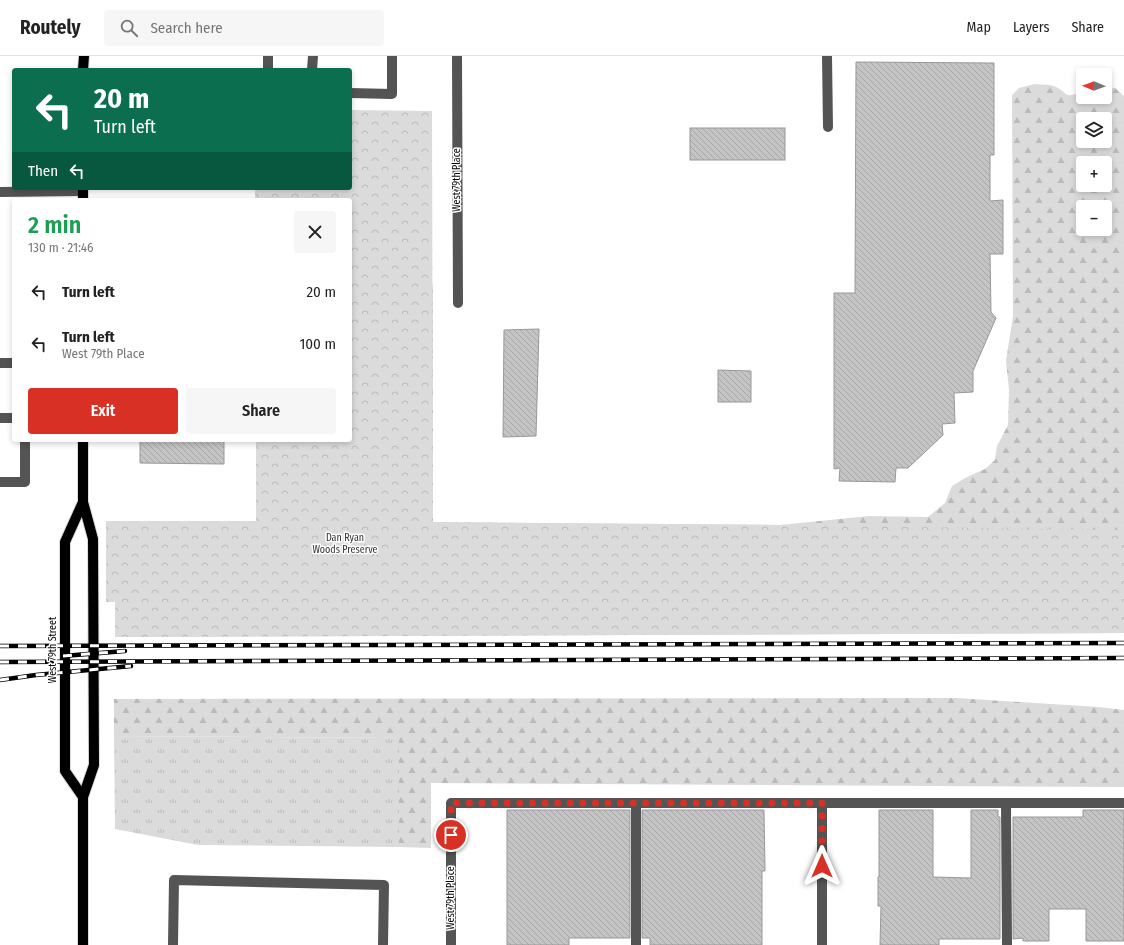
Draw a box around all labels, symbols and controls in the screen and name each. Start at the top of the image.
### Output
search box [104,10,384,46]
text: Routely [20,16,80,39]
icon: search [118,17,140,39]
text: Search here [150,19,223,37]
text: Map [967,19,991,36]
text: Layers [1013,19,1049,36]
text: Share [1071,19,1104,36]
north arrow [1076,68,1112,104]
map controls [1076,68,1112,236]
text: 20 m [94,82,149,115]
icon: left [28,84,80,136]
button: layers [1076,112,1112,148]
text: Turn left [94,116,156,138]
street label: West 79th Place [451,148,463,212]
button: + [1076,156,1112,192]
icon: left [66,160,88,182]
text: Then [28,162,58,180]
button: − [1076,200,1112,236]
text: 2 min [28,211,81,239]
button: close [294,211,336,253]
text: 130 m · 21:46 [28,240,94,255]
icon: left [28,281,50,303]
text: Turn left [62,283,115,301]
text: 20 m [307,283,336,301]
text: Turn left [62,328,115,346]
icon: left [28,333,50,355]
text: 100 m [299,335,336,353]
text: West 79th Place [62,346,145,361]
button: Exit [28,388,178,434]
button: Share [186,388,336,434]
park label: Dan Ryan Woods Preserve [312,532,378,556]
street label: West 79th Street [47,616,59,683]
pin [434,818,468,852]
icon: arrive [440,824,462,846]
position arrow [801,845,843,887]
street label: West 79th Place [445,866,457,930]

